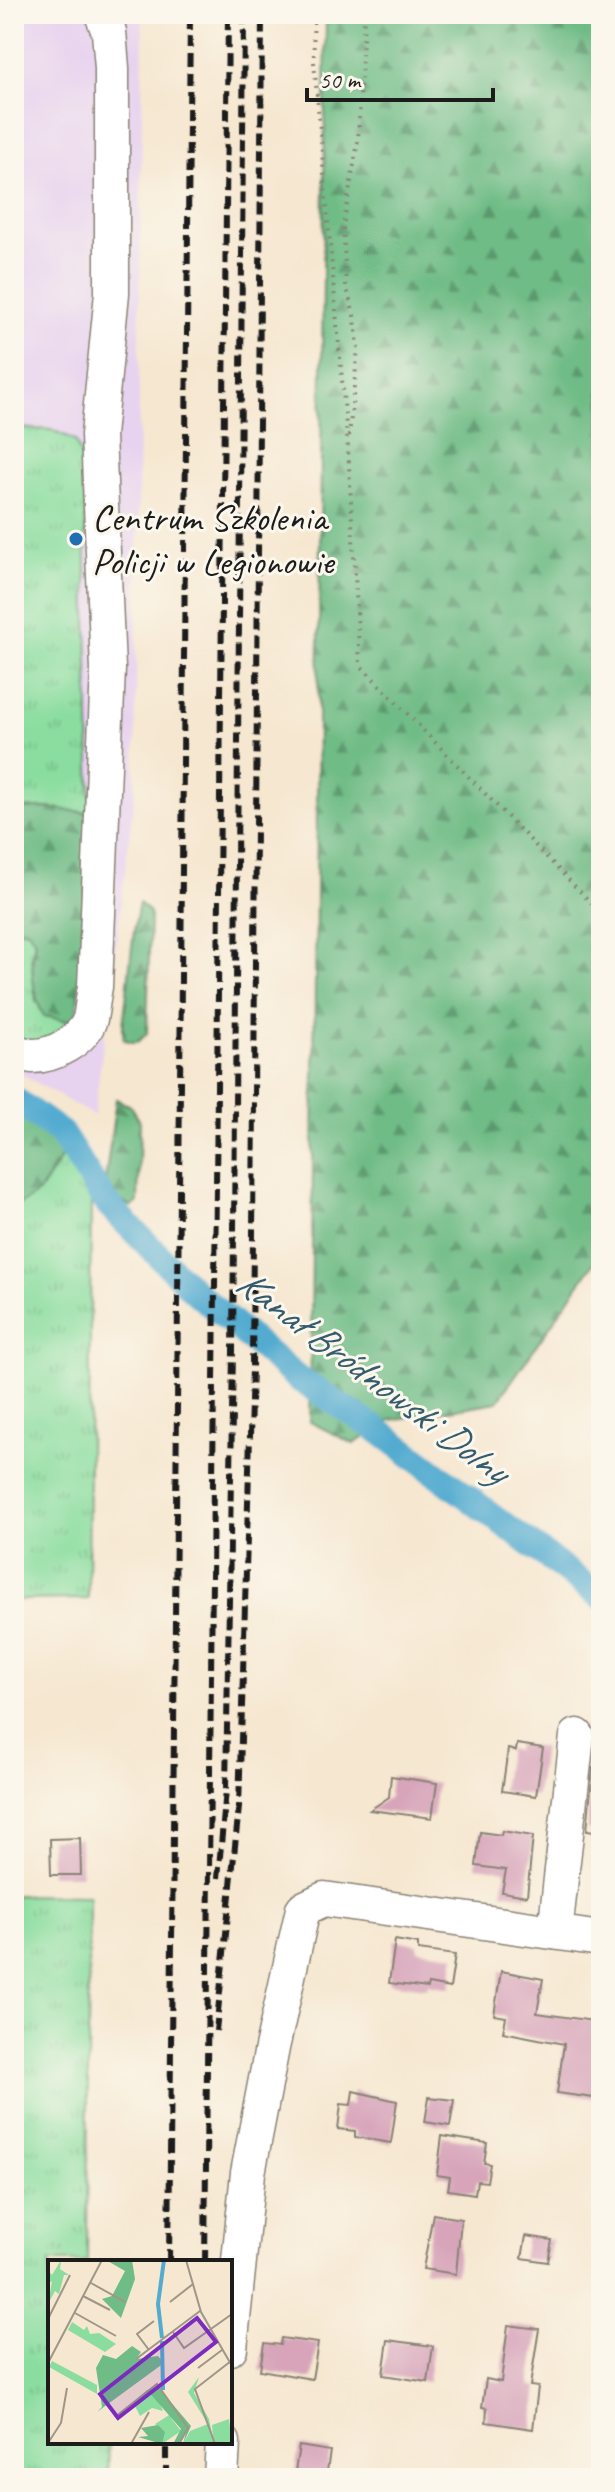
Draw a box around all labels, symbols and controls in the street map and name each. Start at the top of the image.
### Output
scale bar [307,52,493,102]
text: 50 m [319,65,362,95]
place label: Centrum Szkolenia Policji w Legionowie [92,494,336,585]
marker: Centrum Szkolenia Policji w Legionowie [67,530,85,548]
water label: Kanał Bródnowski Dolny [227,1257,523,1498]
inset map [48,2260,232,2444]

